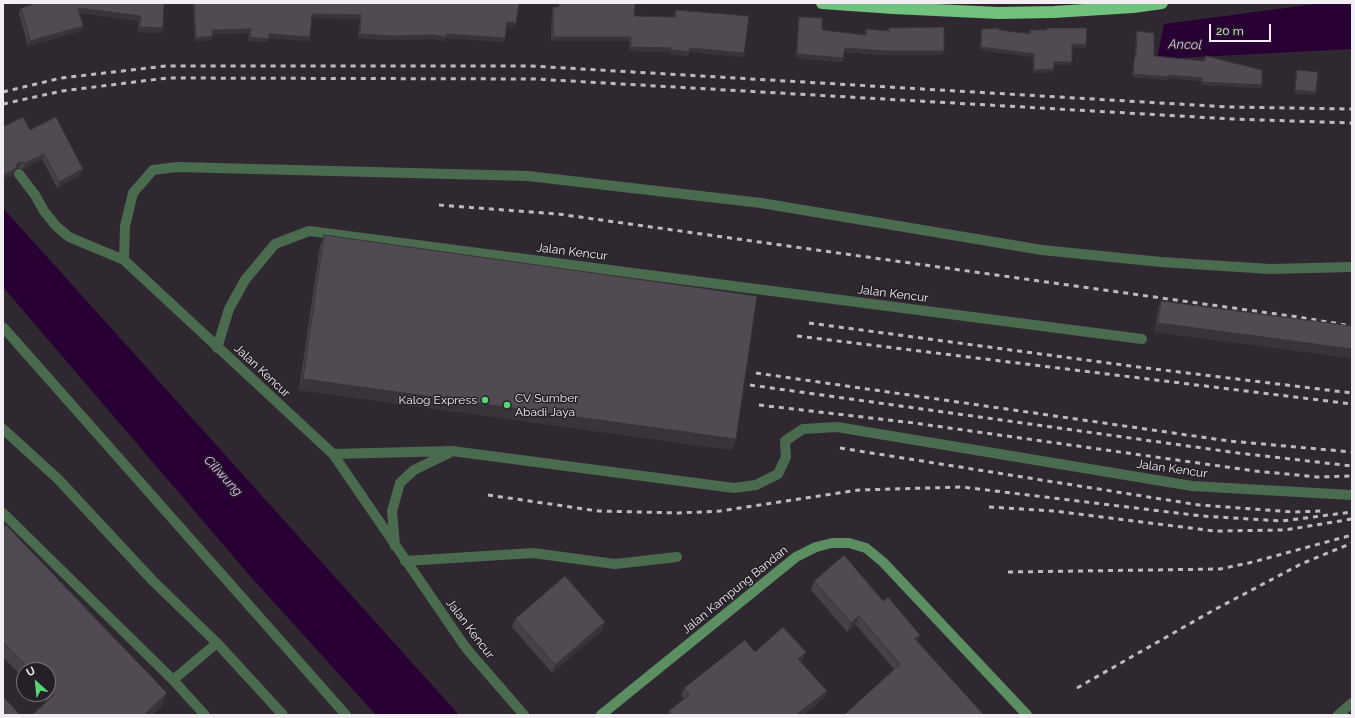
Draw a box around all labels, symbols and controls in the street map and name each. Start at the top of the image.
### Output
scale bar [1211,16,1273,42]
text: 20 m [1216,24,1244,38]
water label: Ancol [1168,37,1202,53]
street label: Jalan Kencur [536,241,608,263]
street label: Jalan Kencur [857,283,929,305]
street label: Jalan Kencur [231,341,293,401]
place label: CV Sumber Abadi Jaya [515,391,578,419]
place label: Kalog Express [398,393,477,407]
marker: Kalog Express [480,395,490,405]
marker: CV Sumber Abadi Jaya [502,400,512,410]
water label: Ciliwung [200,453,246,499]
street label: Jalan Kencur [1136,457,1208,481]
street label: Jalan Kampung Bandan [679,543,791,637]
street label: Jalan Kencur [443,596,497,662]
north arrow [16,662,56,702]
text: U [24,664,37,679]

